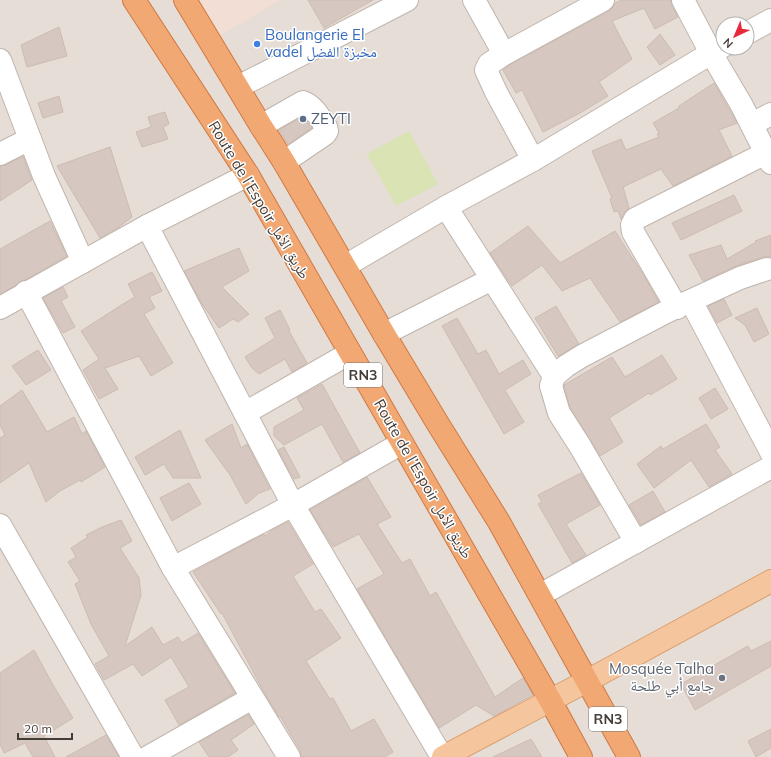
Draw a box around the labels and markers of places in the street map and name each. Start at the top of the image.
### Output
place label: Boulangerie El vadel مخبزة الفضل [265,25,377,62]
marker: Boulangerie El vadel مخبزة الفضل [252,39,262,49]
place label: ZEYTI [311,109,351,128]
marker: ZEYTI [298,114,308,124]
place label: Mosquée Talha جامع أبي طلحة [609,659,714,698]
marker: Mosquée Talha جامع أبي طلحة [717,673,727,683]

